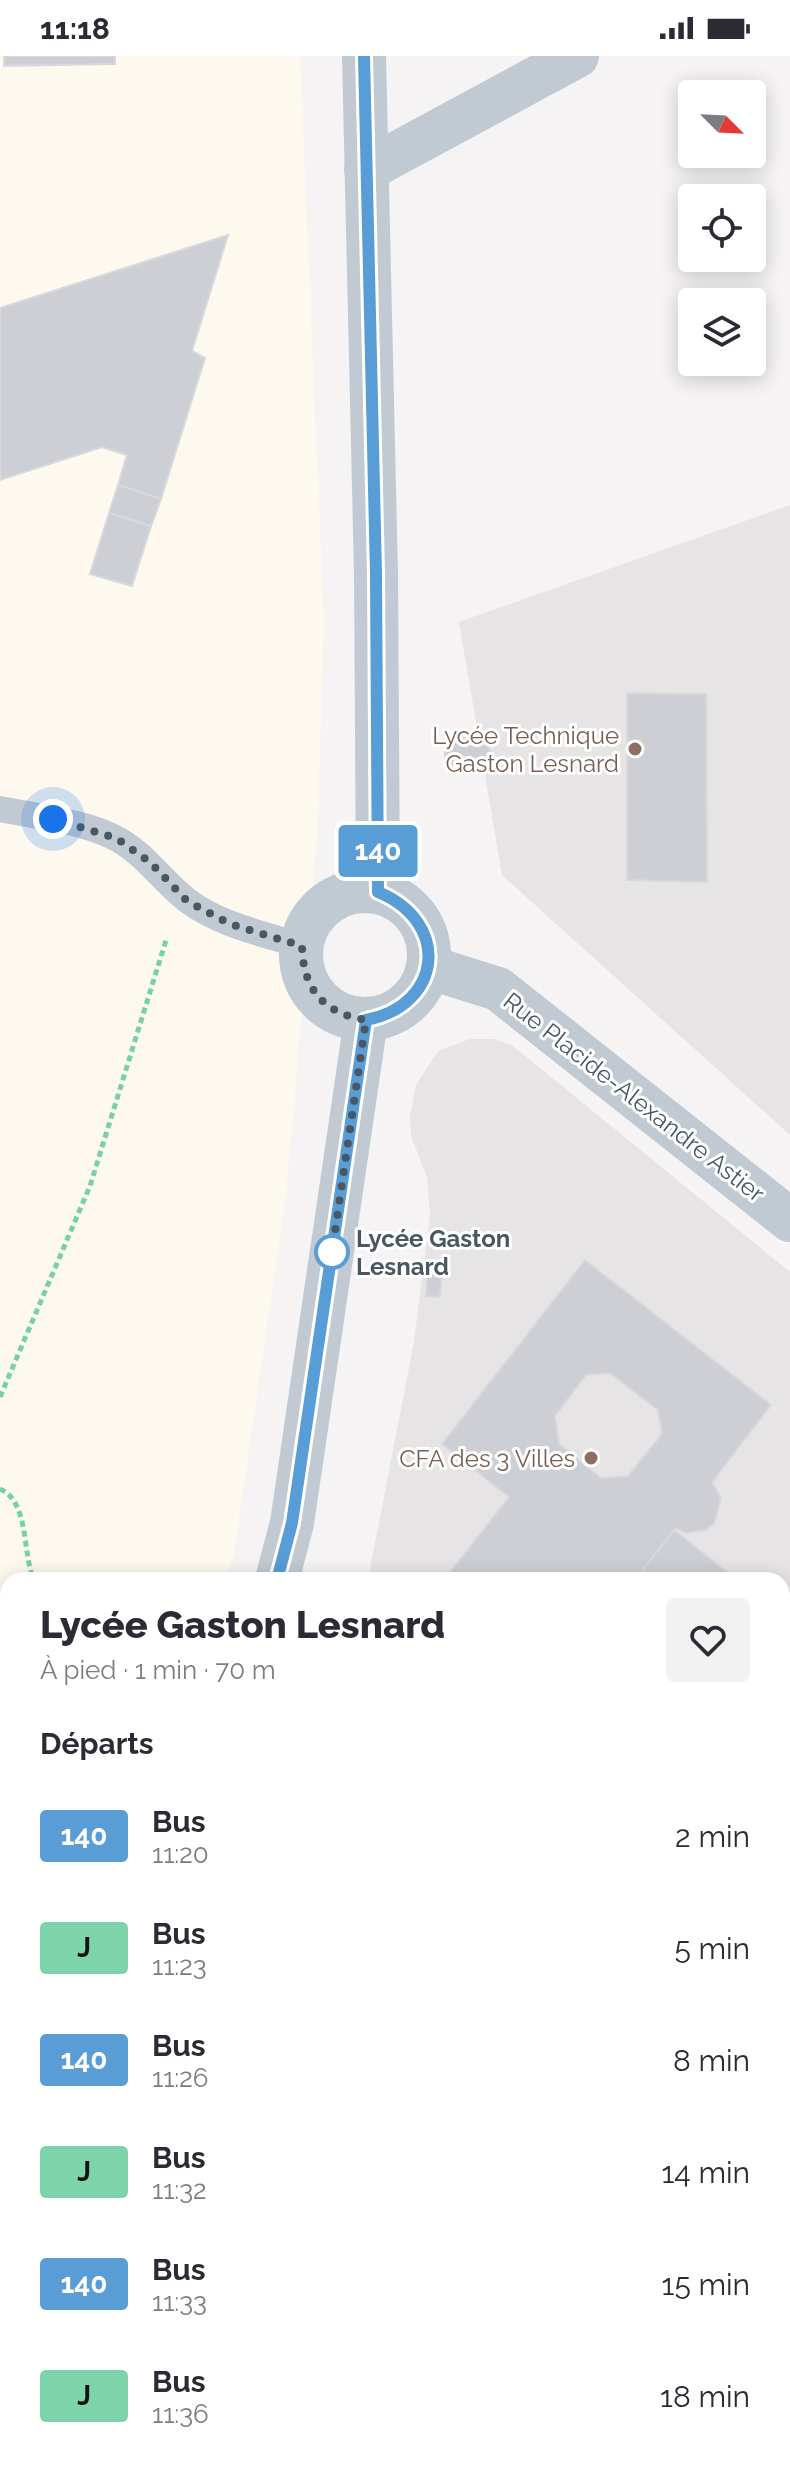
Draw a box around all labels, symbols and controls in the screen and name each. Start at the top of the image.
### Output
text: 11:18 [40,11,110,46]
north arrow [678,80,766,168]
map controls [678,80,766,376]
button: locate [678,184,766,272]
button: layers [678,288,766,376]
place label: Lycée Technique Gaston Lesnard [432,721,619,778]
marker: Lycée Technique Gaston Lesnard [626,740,644,758]
your location [33,799,73,839]
line badge: 140 [332,825,424,877]
text: 140 [354,834,402,867]
street label: Rue Placide-Alexandre Astier [498,986,771,1208]
place label: Lycée Gaston Lesnard [356,1224,510,1281]
marker: Lycée Gaston Lesnard [315,1235,349,1269]
place label: CFA des 3 Villes [399,1444,575,1473]
marker: CFA des 3 Villes [582,1449,600,1467]
button: heart [666,1598,750,1682]
text: Lycée Gaston Lesnard [40,1602,445,1647]
text: À pied · 1 min · 70 m [40,1655,276,1685]
text: Départs [40,1726,154,1761]
text: Bus [152,1804,206,1839]
text: 140 [60,1819,108,1852]
text: 2 min [675,1819,750,1854]
text: 11:20 [152,1839,209,1869]
text: Bus [152,1916,206,1951]
text: J [77,1931,91,1964]
text: 5 min [674,1931,750,1966]
text: 11:23 [152,1951,207,1981]
text: Bus [152,2028,206,2063]
text: 140 [60,2043,108,2076]
text: 8 min [673,2043,750,2078]
text: 11:26 [152,2063,208,2093]
text: Bus [152,2140,206,2175]
text: J [77,2155,91,2188]
text: 14 min [662,2155,750,2190]
text: 11:32 [152,2175,207,2205]
text: Bus [152,2252,206,2287]
text: 140 [60,2267,108,2300]
text: 15 min [662,2267,750,2302]
text: 11:33 [152,2287,207,2317]
text: Bus [152,2364,206,2399]
text: J [77,2379,91,2412]
text: 18 min [660,2379,750,2414]
text: 11:36 [152,2399,209,2429]

